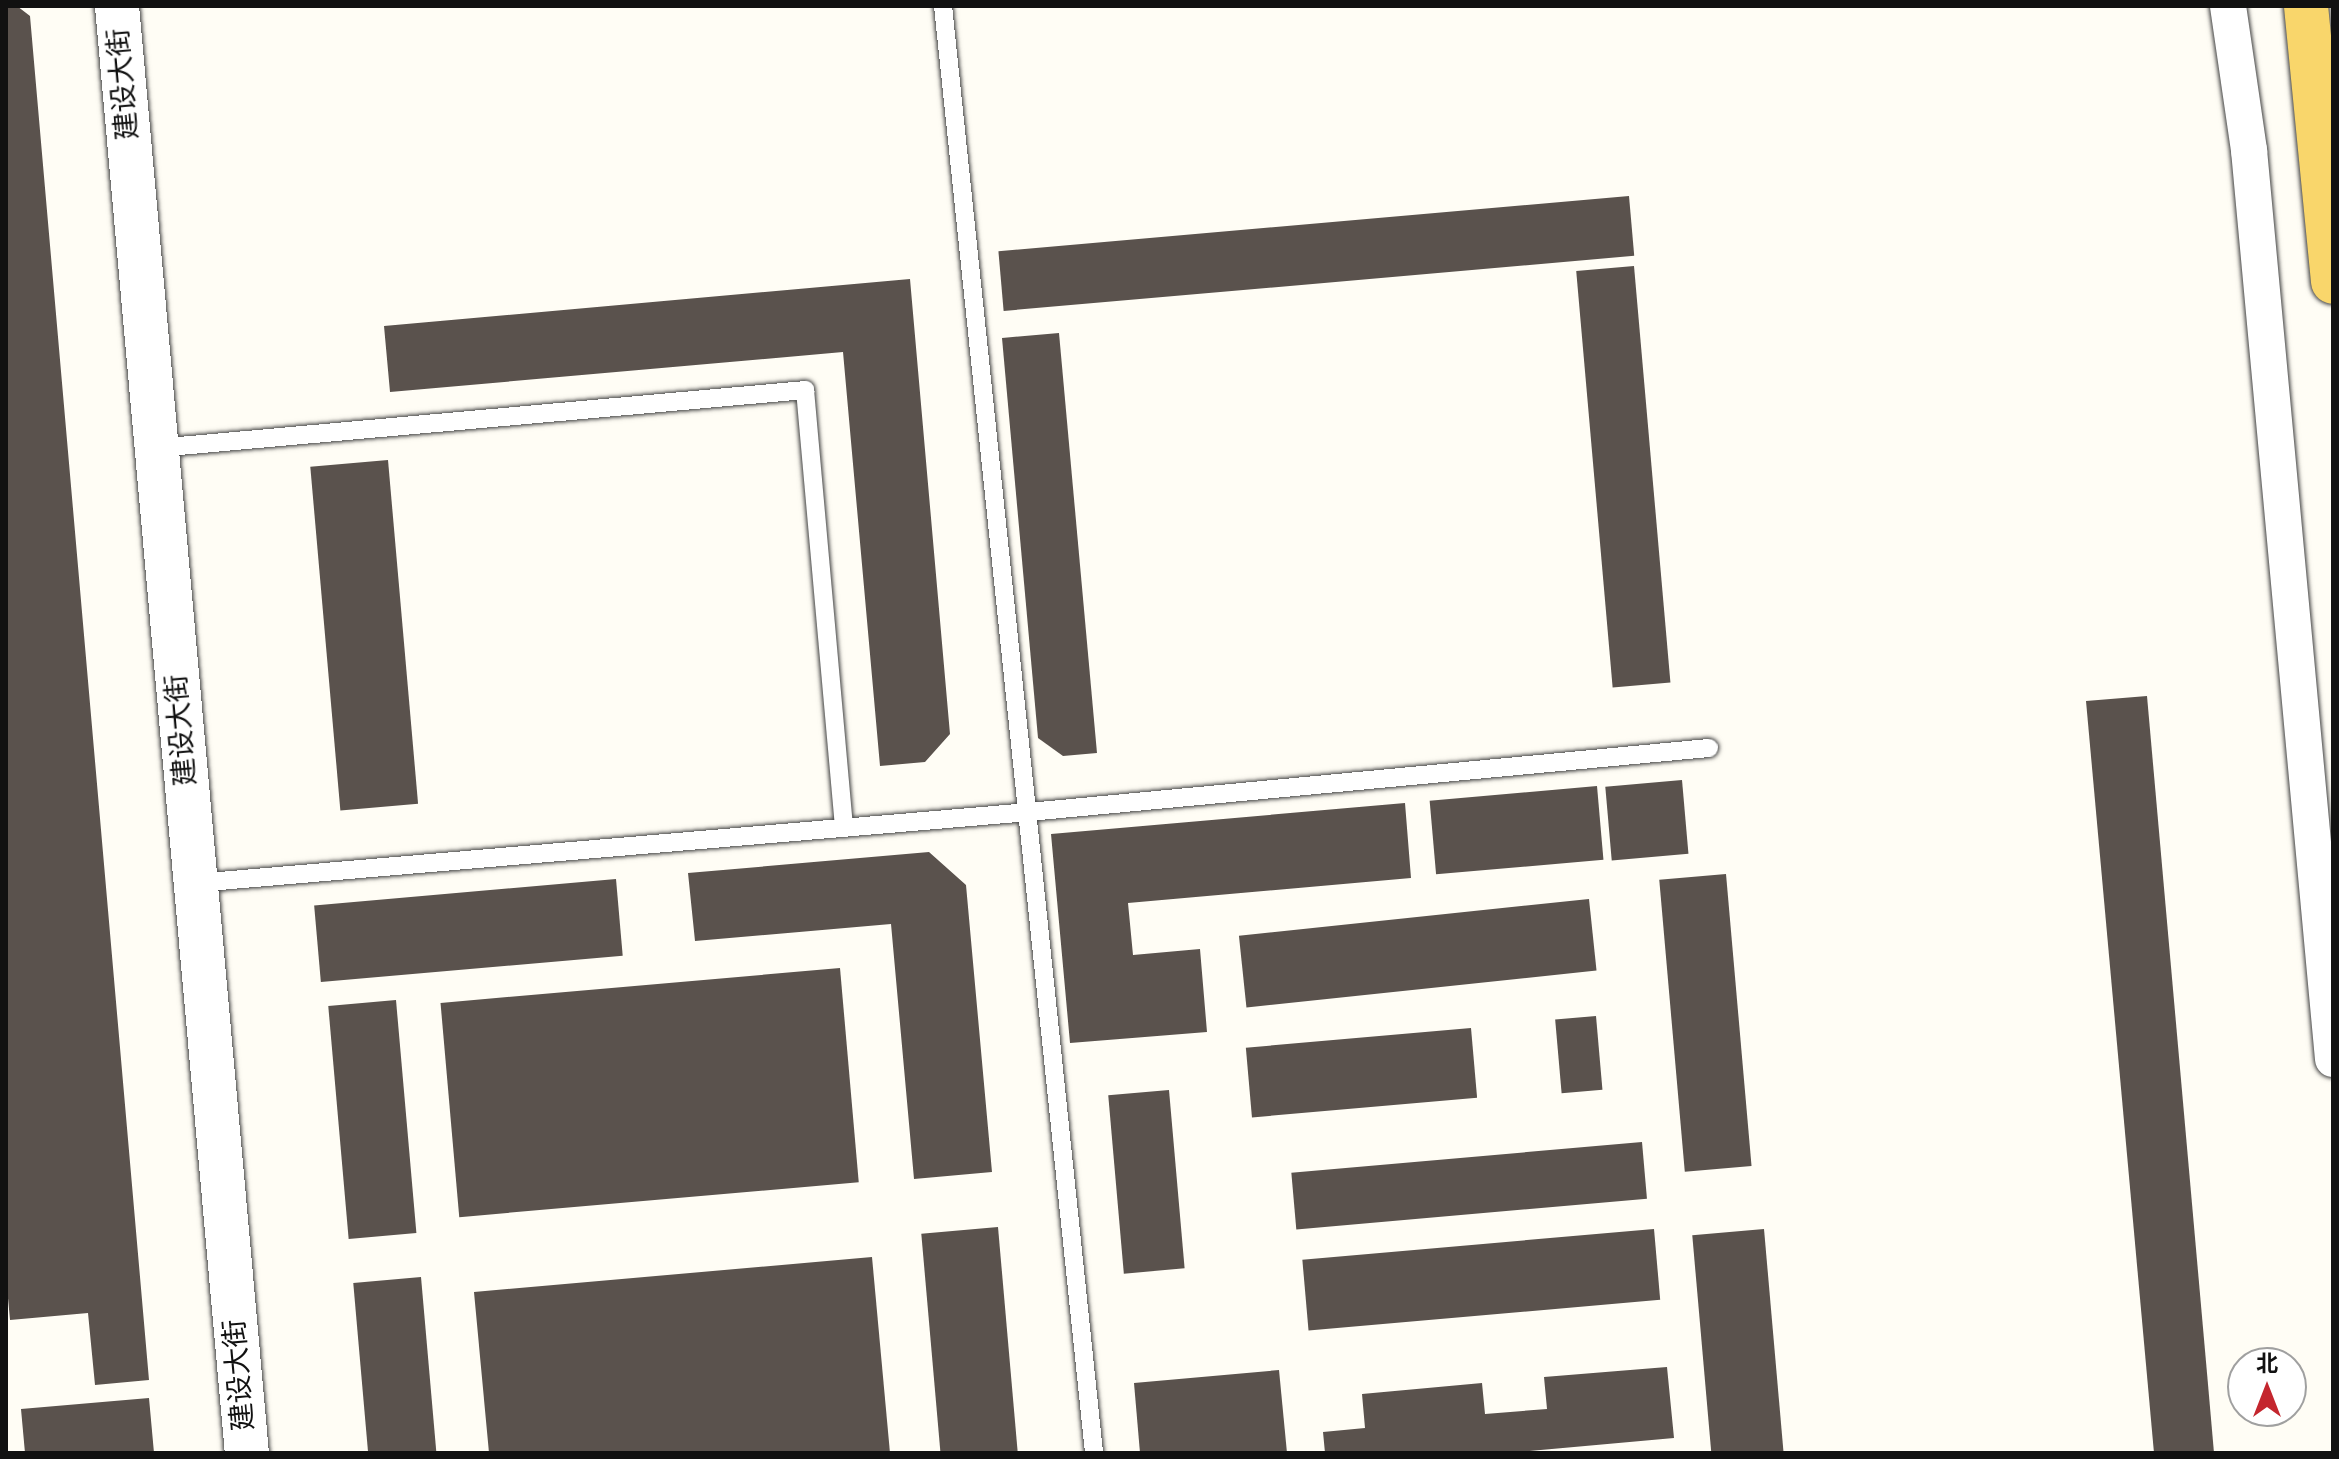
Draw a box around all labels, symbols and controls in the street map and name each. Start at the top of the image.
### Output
street label: 建设大街 [102,27,146,141]
street label: 建设大街 [160,673,204,787]
street label: 建设大街 [218,1318,262,1432]
north arrow [2227,1347,2307,1427]
text: 北 [2256,1348,2278,1381]

